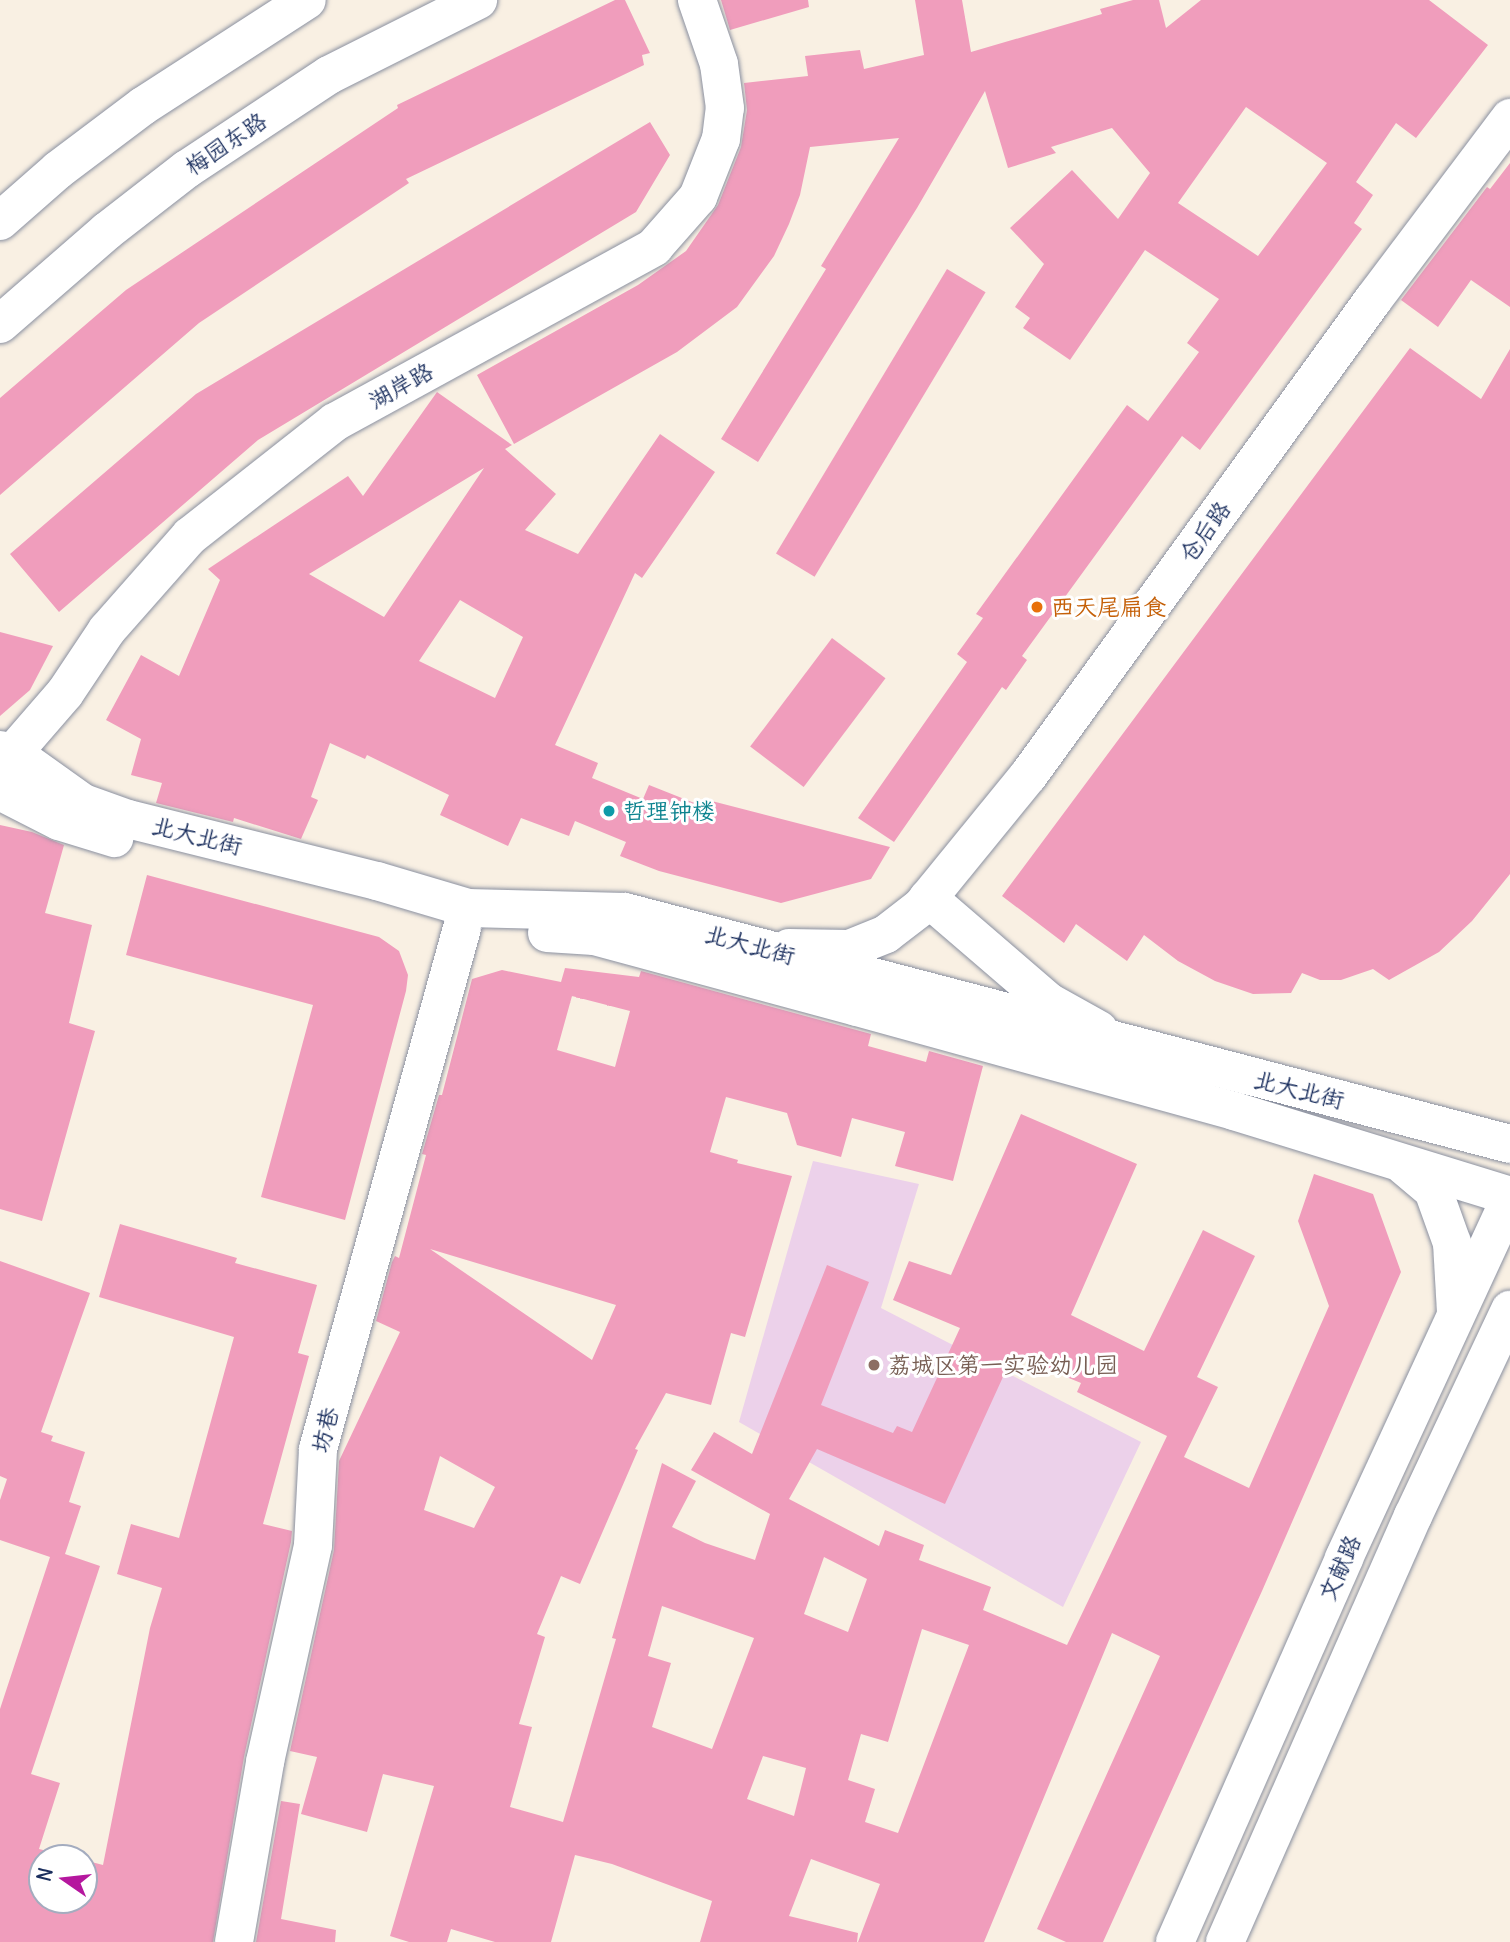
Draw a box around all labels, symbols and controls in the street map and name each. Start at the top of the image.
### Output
street label: 梅园东路 [180,107,272,181]
street label: 湖岸路 [364,357,438,415]
street label: 仓后路 [1174,496,1236,568]
place label: 西天尾扁食 [1051,593,1166,621]
marker: 西天尾扁食 [1029,599,1045,615]
place label: 哲理钟楼 [623,797,715,825]
marker: 哲理钟楼 [601,803,617,819]
street label: 北大北街 [149,811,245,861]
street label: 北大北街 [702,920,798,970]
street label: 北大北街 [1251,1065,1347,1115]
place label: 荔城区第一实验幼儿园 [888,1351,1118,1379]
marker: 荔城区第一实验幼儿园 [866,1357,882,1373]
street label: 坊巷 [306,1404,344,1456]
street label: 文献路 [1313,1531,1367,1605]
north arrow [28,1844,98,1914]
text: N [31,1865,58,1884]

